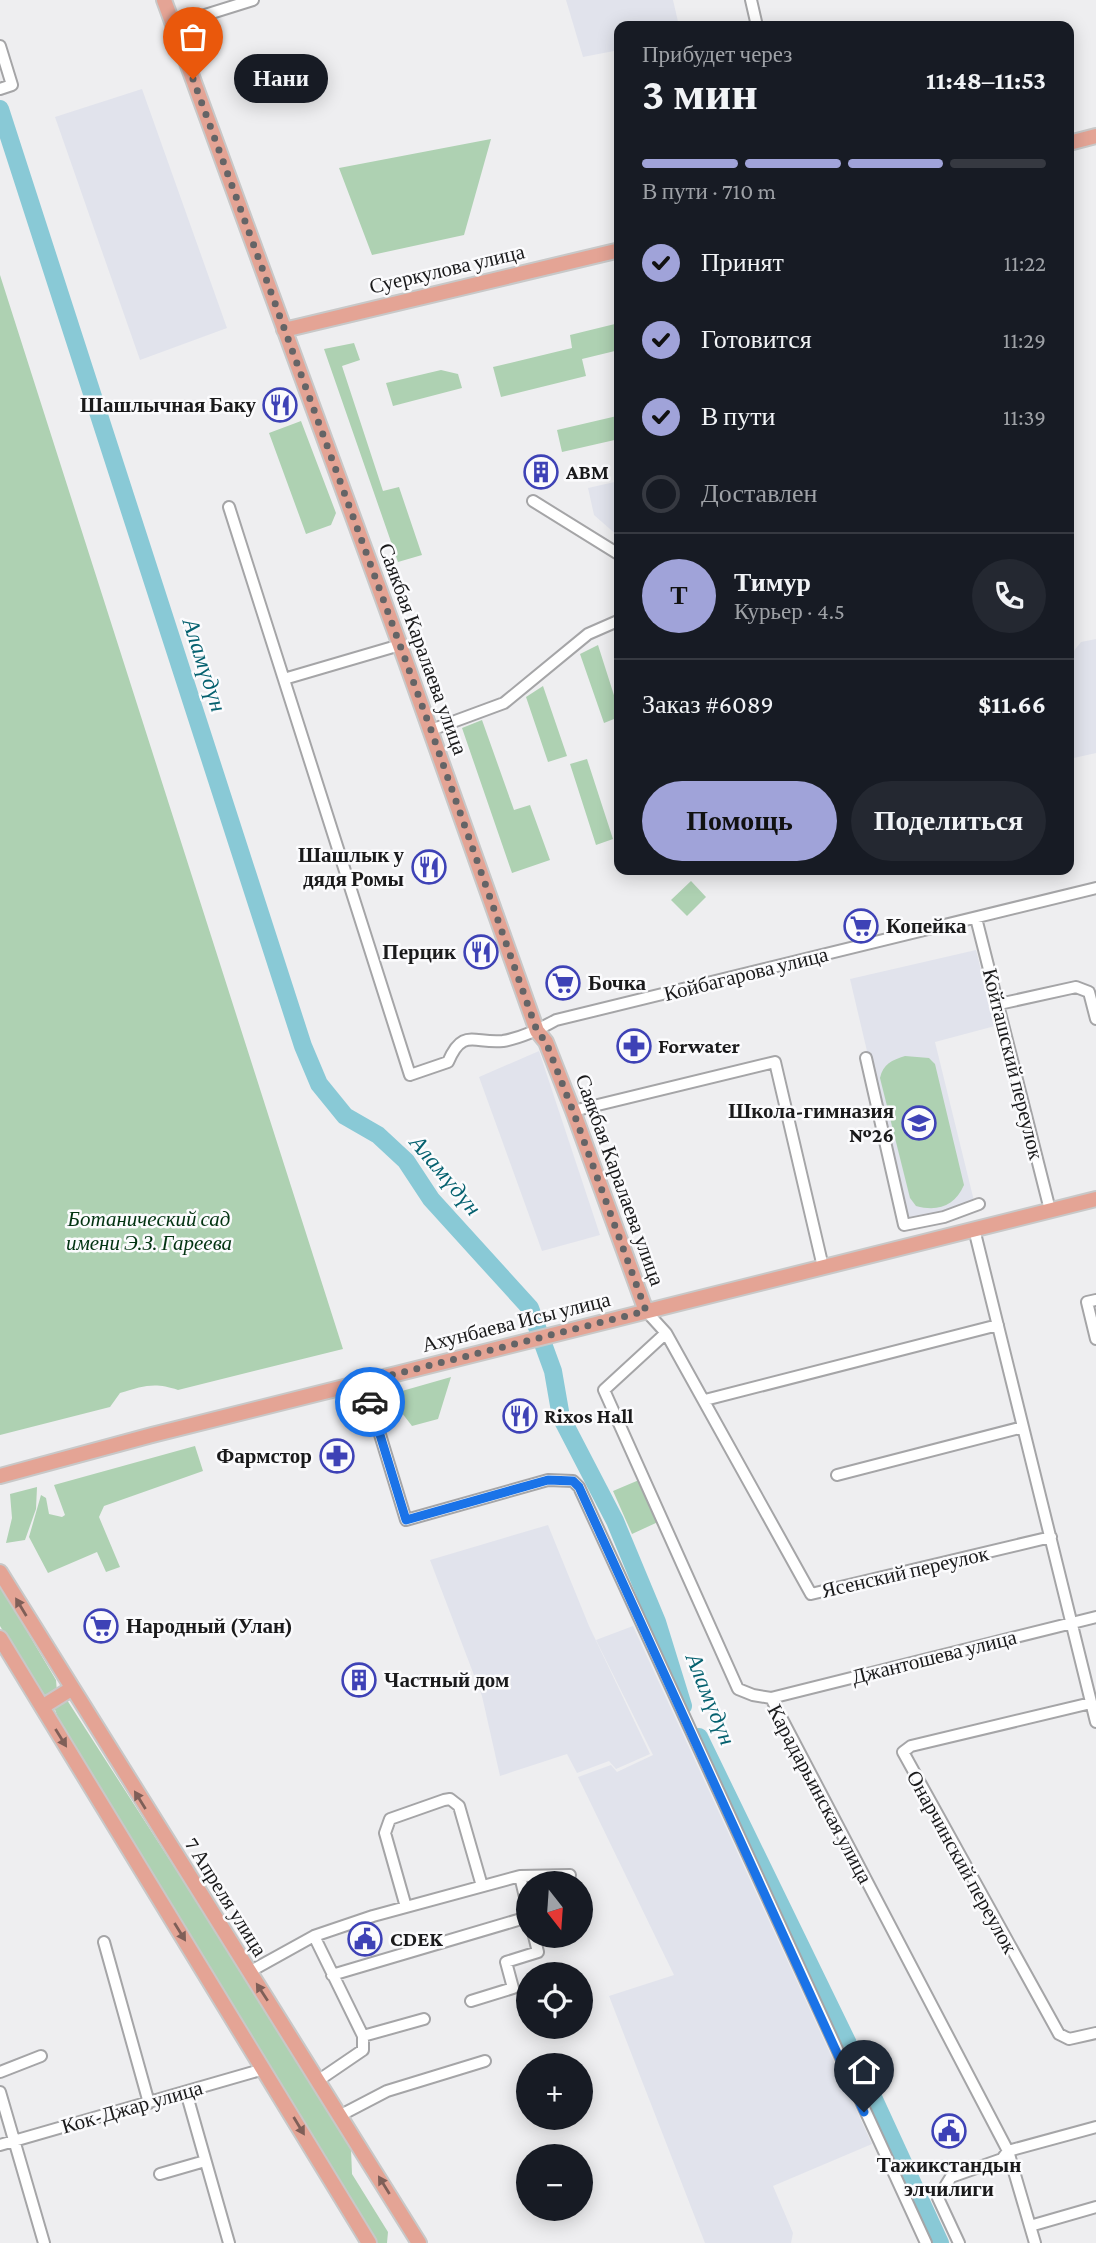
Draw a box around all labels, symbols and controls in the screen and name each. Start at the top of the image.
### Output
pin [163,7,223,79]
icon: bag [174,18,212,56]
text: Прибудет через [642,41,792,67]
callout: Нани [235,55,330,104]
text: Нани [253,65,309,91]
text: 11:48–11:53 [926,66,1046,95]
text: 3 мин [642,68,758,119]
text: В пути · 710 m [642,178,776,204]
street label: Суеркулова улица [367,239,528,299]
icon: check [642,244,680,282]
text: Принят [701,248,784,277]
text: 11:22 [1004,250,1046,276]
icon: check [642,321,680,359]
text: Готовится [701,325,812,354]
text: 11:29 [1003,327,1046,353]
restaurant icon: Шашлычная Баку [261,386,299,424]
place label: Шашлычная Баку [80,393,256,417]
icon: check [642,398,680,436]
text: В пути [701,402,775,431]
text: 11:39 [1003,404,1046,430]
building icon: ABM [522,453,560,491]
place label: ABM [565,460,609,484]
text: Доставлен [701,479,818,508]
street label: Саякбая Каралаева улица [374,540,473,759]
button: phone [972,559,1046,633]
text: Тимур [734,568,811,597]
text: Т [670,581,688,610]
text: Курьер · 4.5 [734,598,845,624]
water label: Аламүдүн [177,613,232,715]
text: Заказ #6089 [642,690,774,719]
text: $11.66 [978,690,1046,719]
button: Помощь [642,781,837,861]
button: Поделиться [851,781,1046,861]
place label: Шашлык у дядя Ромы [298,843,404,891]
restaurant icon: Шашлык у дядя Ромы [410,848,448,886]
supermarket icon: Копейка [842,907,880,945]
place label: Копейка [886,914,967,938]
restaurant icon: Перцик [462,933,500,971]
place label: Перцик [382,940,457,964]
street label: Койбагарова улица [661,942,831,1006]
supermarket icon: Бочка [544,964,582,1002]
street label: Койташский переулок [978,966,1049,1163]
place label: Бочка [588,971,646,995]
pharmacy icon: Forwater [615,1027,653,1065]
place label: Forwater [658,1034,741,1058]
street label: Саякбая Каралаева улица [571,1071,670,1290]
place label: Школа-гимназия №26 [728,1099,894,1147]
school or university icon: Школа-гимназия №26 [900,1104,938,1142]
water label: Аламүдүн [404,1128,487,1220]
park label: Ботанический сад имени Э.З. Гареева [66,1207,232,1255]
street label: Ахунбаева Исы улица [419,1287,613,1357]
courier [335,1367,405,1437]
icon: car [351,1383,389,1421]
restaurant icon: Rixos Hall [501,1397,539,1435]
place label: Rixos Hall [544,1404,633,1428]
pharmacy icon: Фармстор [318,1437,356,1475]
place label: Фармстор [216,1444,312,1468]
street label: Ясенский переулок [819,1541,992,1603]
one-way arrow [15,1597,27,1616]
supermarket icon: Народный (Улан) [82,1607,120,1645]
place label: Народный (Улан) [126,1614,293,1638]
street label: Джантошева улица [849,1625,1020,1689]
water label: Аламүдүн [680,1647,741,1749]
building icon: Частный дом [340,1661,378,1699]
place label: Частный дом [384,1668,509,1692]
street label: Карадарьинская улица [763,1700,878,1888]
one-way arrow [55,1729,68,1748]
street label: Онарчинский переулок [902,1766,1023,1958]
one-way arrow [134,1791,147,1810]
street label: 7 Апреля улица [180,1833,273,1962]
north arrow [516,1871,593,1948]
map controls [516,1871,593,2221]
public building icon: CDEK [346,1920,384,1958]
one-way arrow [174,1923,187,1942]
place label: CDEK [390,1927,443,1951]
button: locate [516,1962,593,2039]
one-way arrow [256,1983,269,2002]
pin [834,2040,894,2112]
icon: home [845,2051,883,2089]
button: + [516,2053,593,2130]
street label: Кок-Джар улица [59,2075,206,2139]
public building icon: Тажикстандын элчилиги [930,2112,968,2150]
one-way arrow [293,2117,305,2136]
button: − [516,2144,593,2221]
place label: Тажикстандын элчилиги [877,2153,1021,2201]
one-way arrow [377,2175,390,2194]

